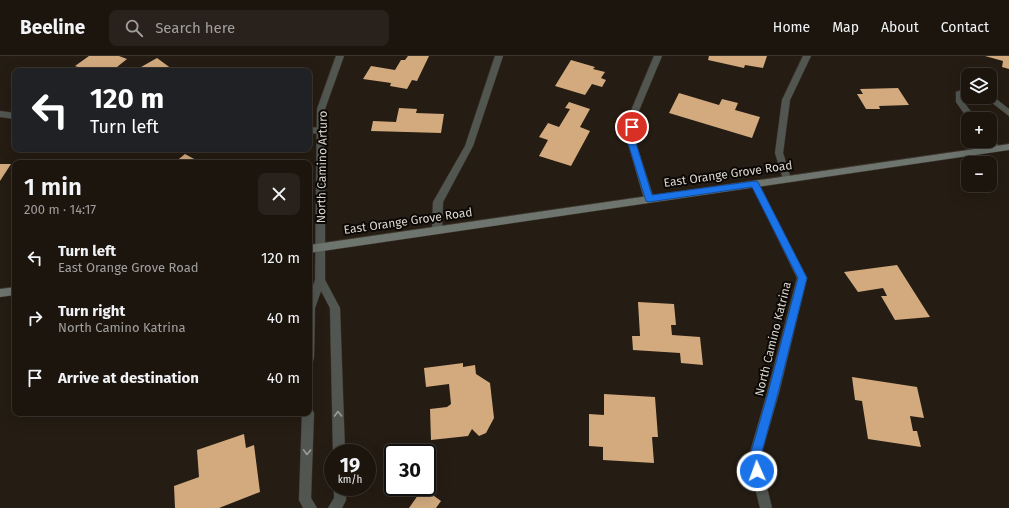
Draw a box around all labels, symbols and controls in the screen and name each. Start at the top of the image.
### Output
search box [109,10,389,46]
text: Beeline [20,16,85,39]
icon: search [123,17,145,39]
text: Search here [155,19,235,37]
text: Home [773,19,810,36]
text: Map [832,19,859,36]
text: About [881,19,919,36]
text: Contact [941,19,989,36]
map controls [961,68,997,192]
button: layers [961,68,997,104]
text: 120 m [90,82,164,115]
icon: left [24,84,76,136]
pin [615,110,649,144]
street label: North Camino Arturo [314,111,330,223]
button: + [961,112,997,148]
text: Turn left [90,116,159,138]
icon: arrive [621,116,643,138]
button: − [961,156,997,192]
street label: East Orange Grove Road [663,158,793,190]
text: 1 min [24,173,82,201]
button: close [258,173,300,215]
text: 200 m · 14:17 [24,202,96,217]
street label: East Orange Grove Road [343,205,473,237]
text: Turn left [58,242,116,260]
icon: left [24,247,46,269]
text: 120 m [261,249,300,267]
text: East Orange Grove Road [58,260,199,275]
street label: North Camino Katrina [752,280,794,398]
text: Turn right [58,302,125,320]
icon: right [24,307,46,329]
text: 40 m [267,309,300,327]
text: North Camino Katrina [58,320,186,335]
icon: arrive [24,367,46,389]
text: Arrive at destination [58,369,199,387]
text: 40 m [267,369,300,387]
one-way arrow [334,411,342,417]
speed limit sign: 30 [384,444,436,496]
one-way arrow [302,449,311,455]
position arrow [736,450,778,492]
text: 19 [340,453,360,477]
text: km/h [338,474,362,486]

